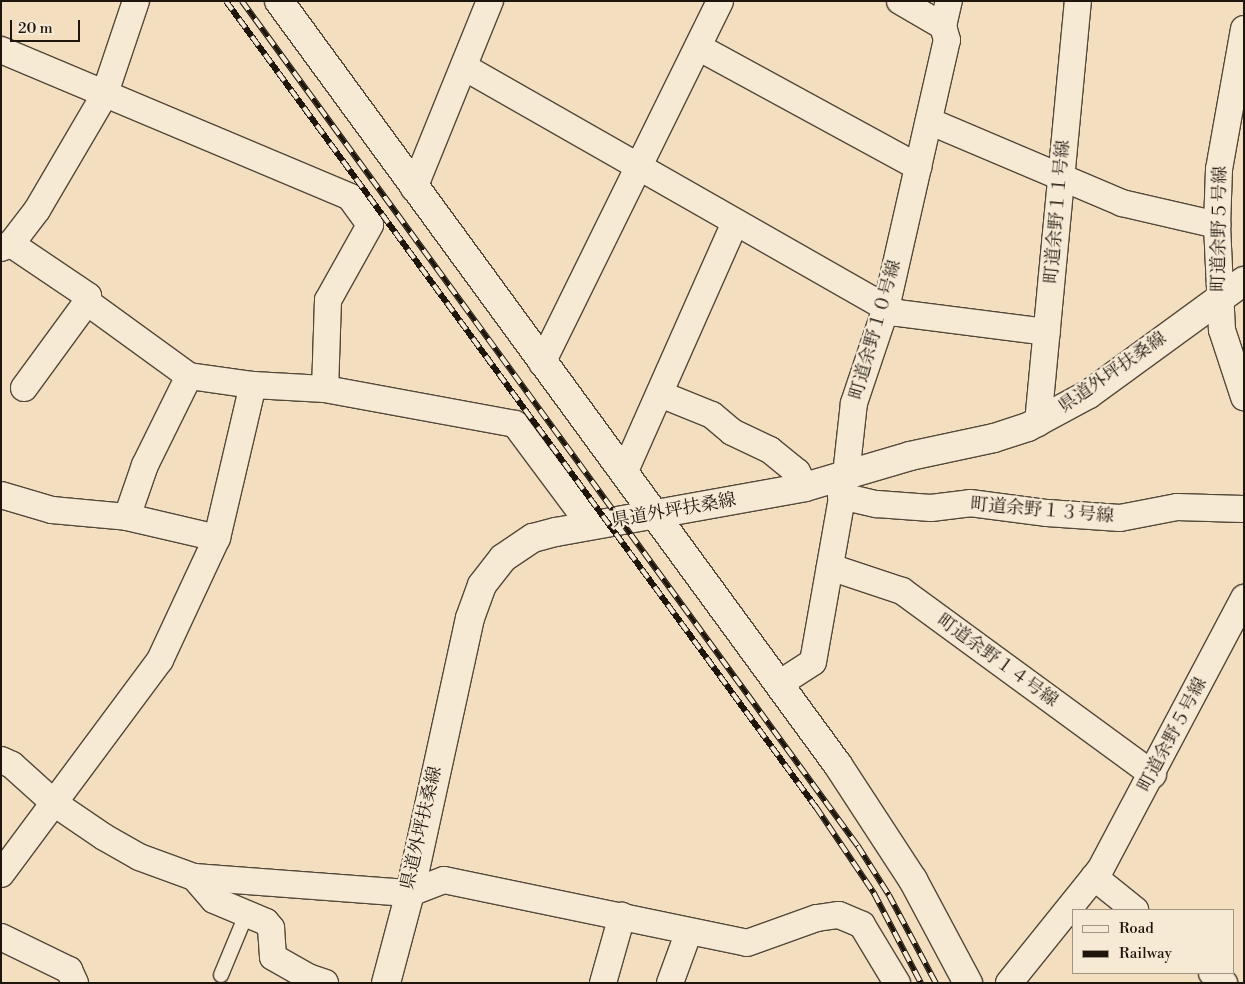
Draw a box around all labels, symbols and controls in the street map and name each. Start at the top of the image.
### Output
scale bar [12,10,82,42]
text: 20 m [18,19,53,38]
street label: 町道余野１１号線 [1041,139,1075,285]
street label: 町道余野５号線 [1208,166,1232,292]
street label: 町道余野１０号線 [846,258,906,402]
street label: 県道外坪扶桑線 [1055,328,1171,418]
street label: 県道外坪扶桑線 [610,489,738,533]
street label: 町道余野１３号線 [969,494,1115,528]
street label: 町道余野１４号線 [932,610,1062,712]
street label: 町道余野５号線 [1134,674,1212,796]
street label: 県道外坪扶桑線 [397,764,447,892]
legend [1072,909,1235,974]
text: Road [1119,919,1154,938]
text: Railway [1119,944,1172,963]

